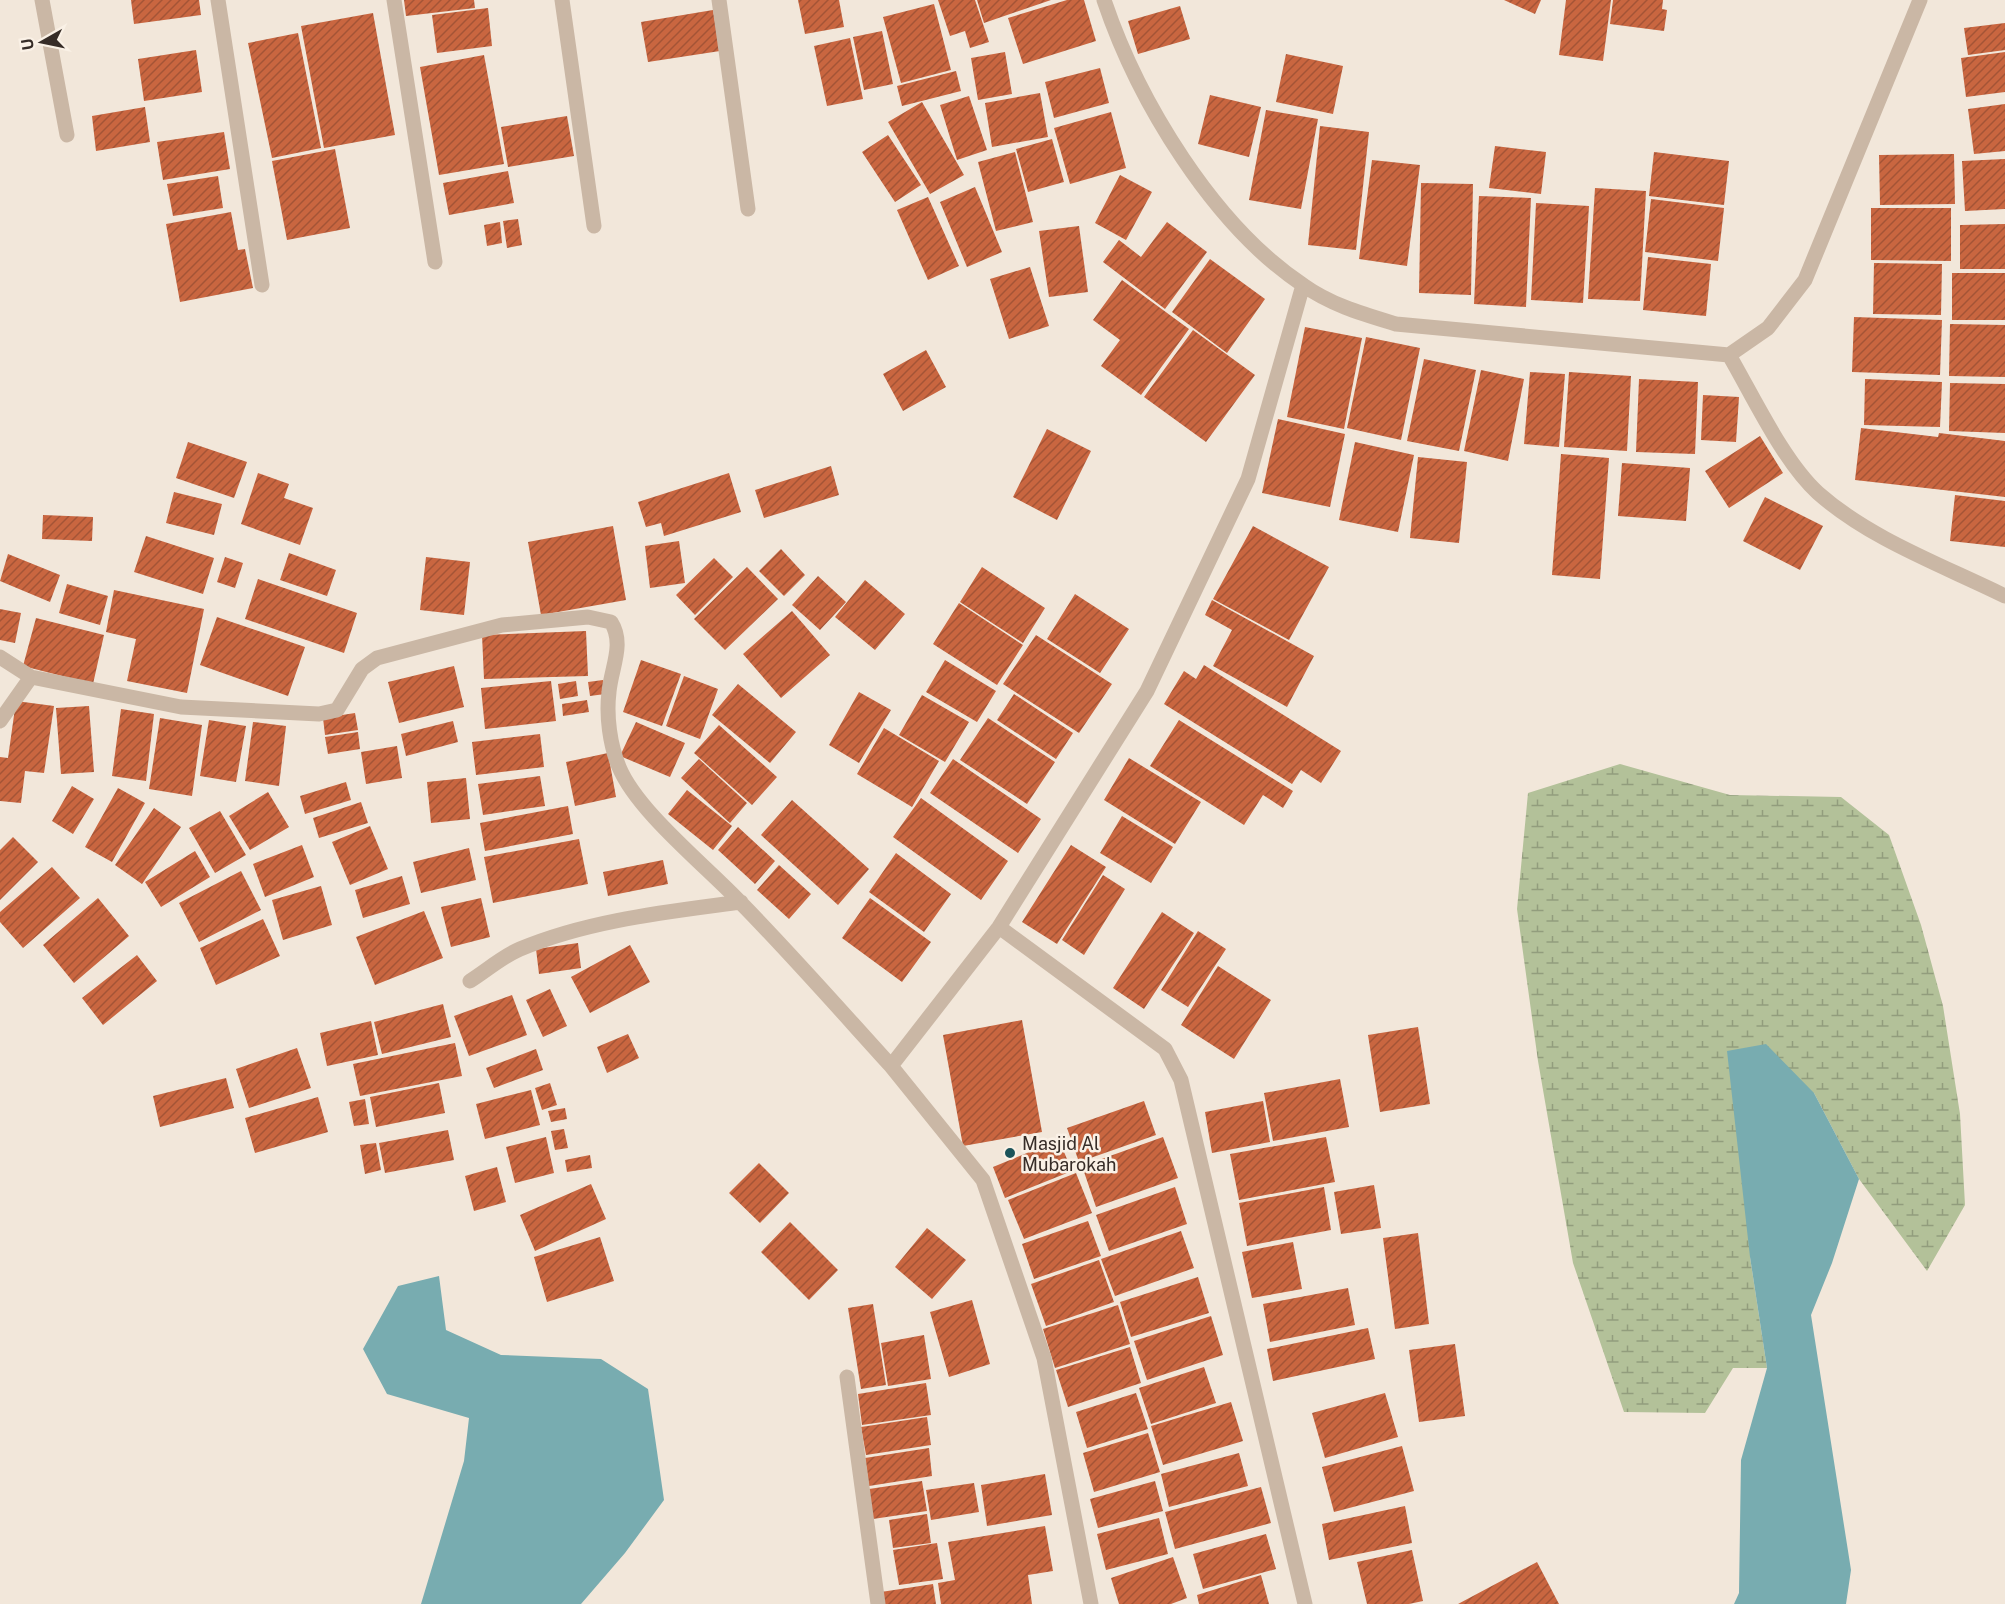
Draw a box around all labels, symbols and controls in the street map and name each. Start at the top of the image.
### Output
north arrow [12,12,72,72]
text: U [17,37,38,51]
place label: Masjid Al Mubarokah [1022,1133,1116,1175]
marker: Masjid Al Mubarokah [1003,1146,1017,1160]

